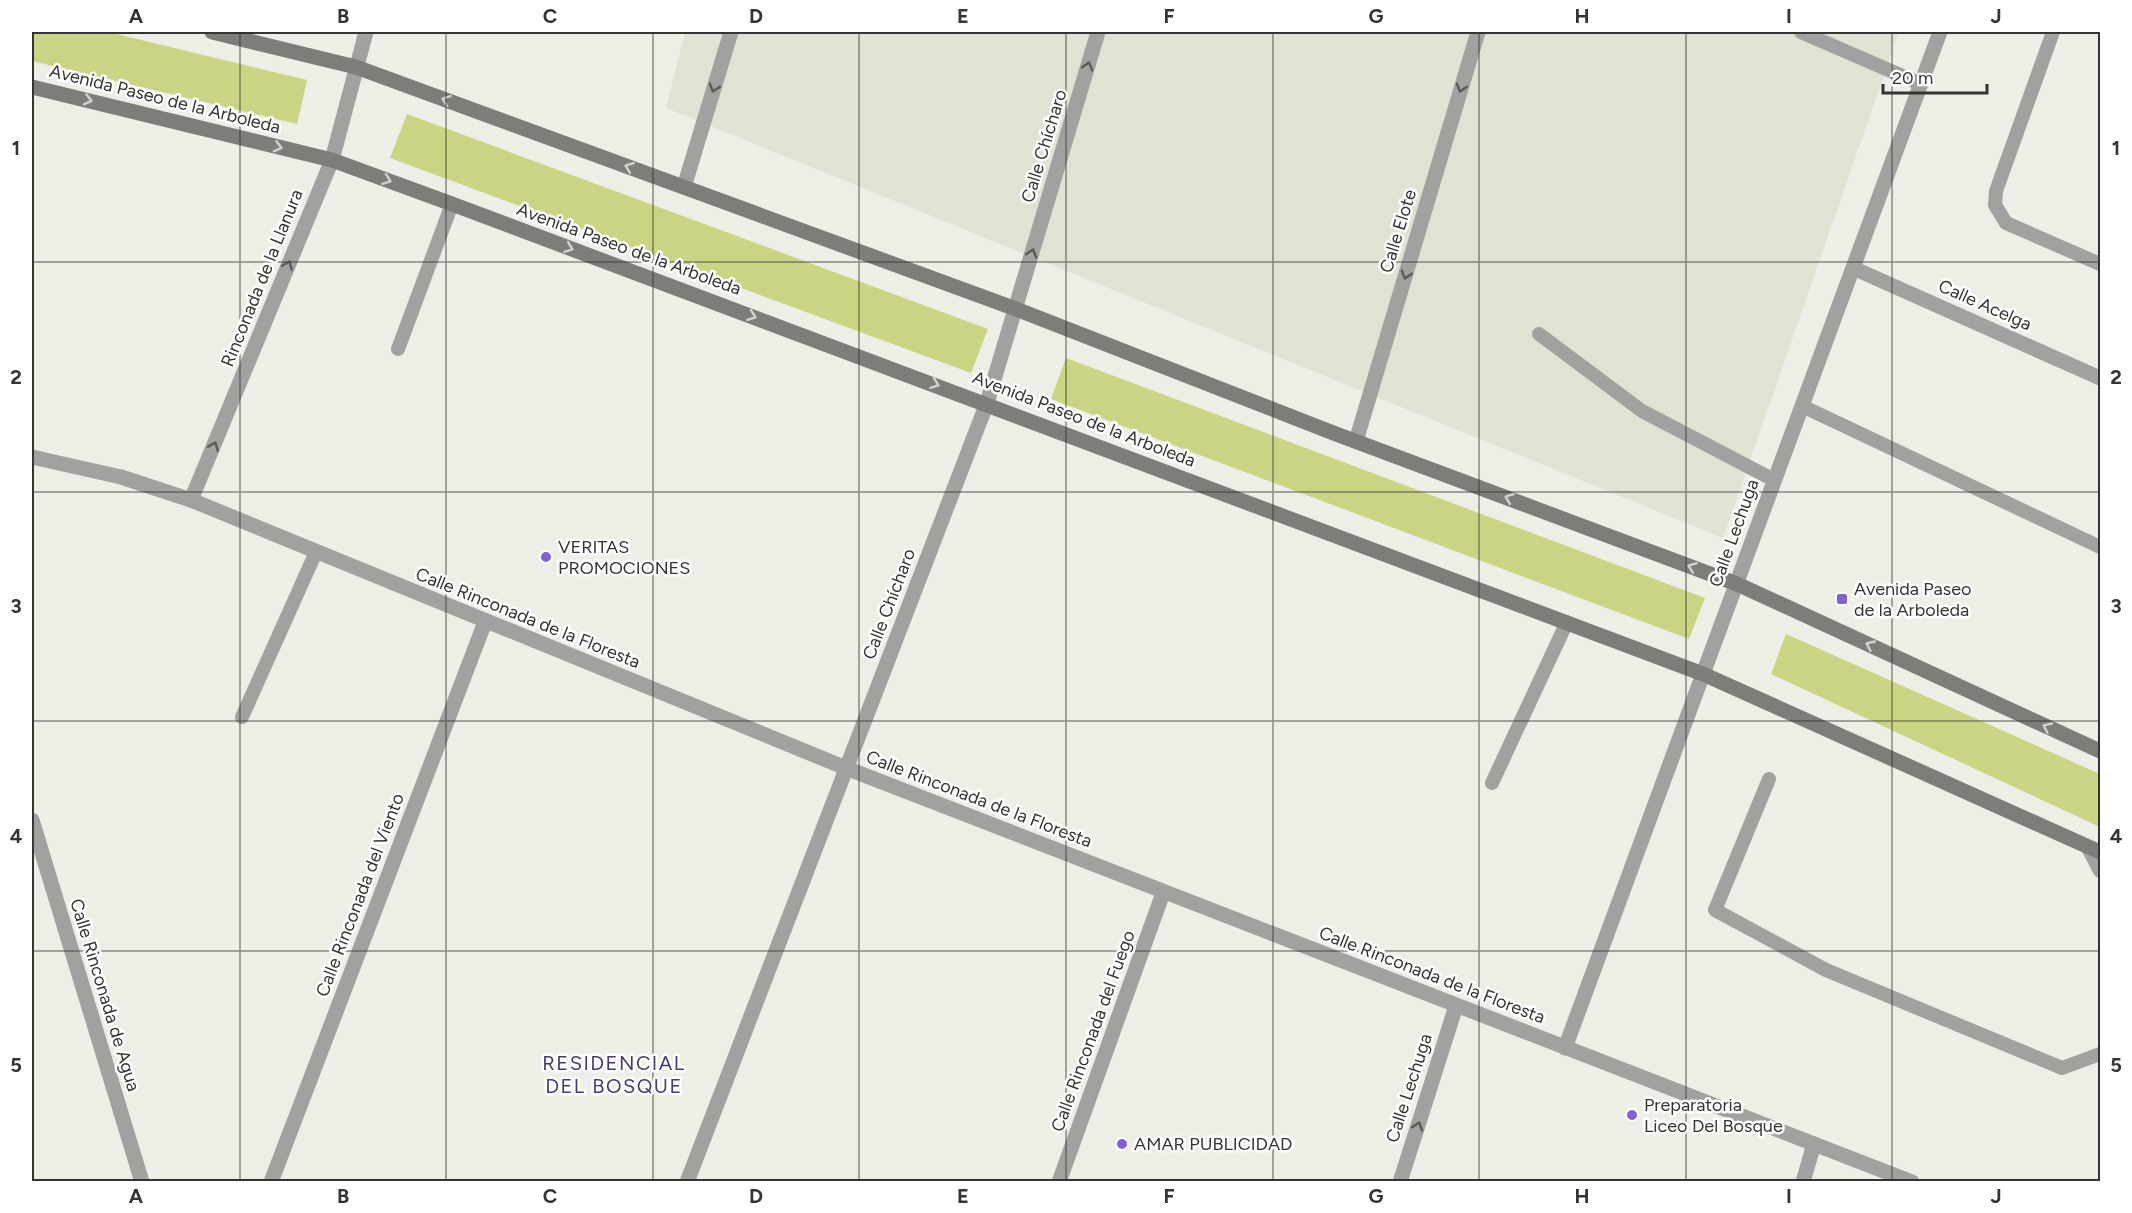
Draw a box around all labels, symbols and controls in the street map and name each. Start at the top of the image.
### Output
text: A [129,4,144,28]
text: B [337,4,349,28]
text: C [543,4,557,28]
text: D [749,4,763,28]
text: E [957,4,969,28]
text: F [1163,4,1175,28]
text: G [1369,4,1384,28]
text: H [1575,4,1590,28]
text: I [1786,4,1792,28]
text: J [1990,4,2002,28]
scale bar [1883,57,1986,95]
street label: Avenida Paseo de la Arboleda [47,60,283,138]
one-way arrow [1081,61,1093,72]
text: 20 m [1892,67,1933,89]
one-way arrow [709,82,721,92]
one-way arrow [1456,82,1468,93]
street label: Calle Chícharo [1016,87,1072,205]
one-way arrow [83,93,93,106]
one-way arrow [441,94,452,107]
text: 1 [12,136,20,160]
text: 1 [2112,136,2120,160]
one-way arrow [273,139,283,152]
one-way arrow [625,161,635,174]
one-way arrow [381,173,392,185]
street label: Rinconada de la Llanura [216,186,308,370]
street label: Calle Elote [1375,187,1421,275]
street label: Avenida Paseo de la Arboleda [514,198,744,300]
one-way arrow [563,241,574,253]
one-way arrow [1025,248,1037,259]
one-way arrow [281,261,293,272]
one-way arrow [1401,269,1413,279]
street label: Calle Acelga [1935,275,2035,335]
one-way arrow [746,309,757,321]
text: 2 [10,365,22,389]
text: 2 [2110,365,2122,389]
street label: Avenida Paseo de la Arboleda [969,366,1199,472]
one-way arrow [929,377,940,389]
one-way arrow [207,441,219,452]
street label: Calle Lechuga [1704,476,1764,590]
one-way arrow [1504,493,1515,506]
place label: VERITAS PROMOCIONES [558,536,690,579]
street label: Calle Chícharo [858,545,920,663]
marker: VERITAS PROMOCIONES [539,550,553,564]
one-way arrow [1687,561,1698,574]
street label: Calle Rinconada de la Floresta [413,563,643,673]
place label: Avenida Paseo de la Arboleda [1854,578,1971,621]
marker: Avenida Paseo de la Arboleda [1835,592,1849,606]
text: 3 [10,594,22,618]
text: 3 [2110,594,2122,618]
one-way arrow [1866,640,1877,652]
one-way arrow [2043,722,2054,734]
street label: Calle Rinconada de la Floresta [863,746,1095,852]
street label: Calle Rinconada del Viento [311,790,409,1000]
text: 4 [10,824,23,848]
text: 4 [2110,824,2123,848]
street label: Calle Rinconada de Agua [65,896,145,1094]
street label: Calle Rinconada de la Floresta [1316,922,1548,1028]
street label: Calle Rinconada del Fuego [1046,927,1140,1135]
street label: Calle Lechuga [1381,1031,1437,1145]
district label: RESIDENCIAL DEL BOSQUE [542,1051,686,1098]
text: 5 [10,1053,22,1077]
text: 5 [2110,1053,2122,1077]
place label: Preparatoria Liceo Del Bosque [1644,1094,1783,1137]
marker: Preparatoria Liceo Del Bosque [1625,1108,1639,1122]
one-way arrow [1410,1121,1423,1132]
place label: AMAR PUBLICIDAD [1134,1133,1293,1155]
marker: AMAR PUBLICIDAD [1115,1137,1129,1151]
text: A [129,1184,144,1208]
text: B [337,1184,349,1208]
text: C [543,1184,557,1208]
text: D [749,1184,763,1208]
text: E [957,1184,969,1208]
text: F [1163,1184,1175,1208]
text: G [1369,1184,1384,1208]
text: H [1575,1184,1590,1208]
text: I [1786,1184,1792,1208]
text: J [1990,1184,2002,1208]

